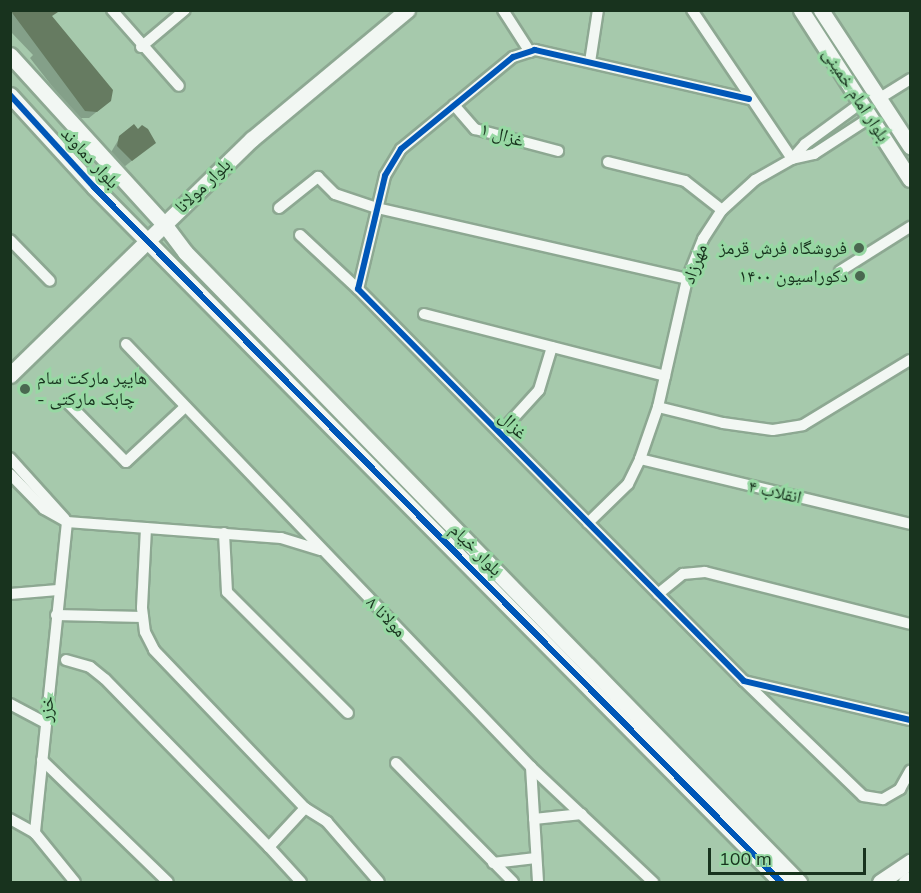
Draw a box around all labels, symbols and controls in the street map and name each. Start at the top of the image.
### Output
street label: بلوار امام خمینی [818,44,894,146]
street label: غزال ۱ [478,118,526,152]
street label: بلوار دماوند [56,123,124,193]
street label: بلوار مولانا [171,154,235,218]
place label: فروشگاه فرش قرمز [719,237,847,259]
street label: مهرزاد [678,241,712,287]
marker: فروشگاه فرش قرمز [852,241,866,255]
place label: دکوراسیون ۱۴۰۰ [739,265,848,287]
marker: دکوراسیون ۱۴۰۰ [853,269,867,283]
place label: هایپر مارکت سام - چابک مارکتی [37,368,147,410]
marker: هایپر مارکت سام - چابک مارکتی [18,382,32,396]
street label: غزال [494,406,532,444]
street label: انقلاب ۴ [746,475,804,509]
street label: بلوار خیام [445,519,507,581]
street label: مولانا ۸ [361,592,411,642]
street label: خزر [35,695,59,723]
scale bar [711,836,868,874]
text: 100 m [719,847,772,870]

